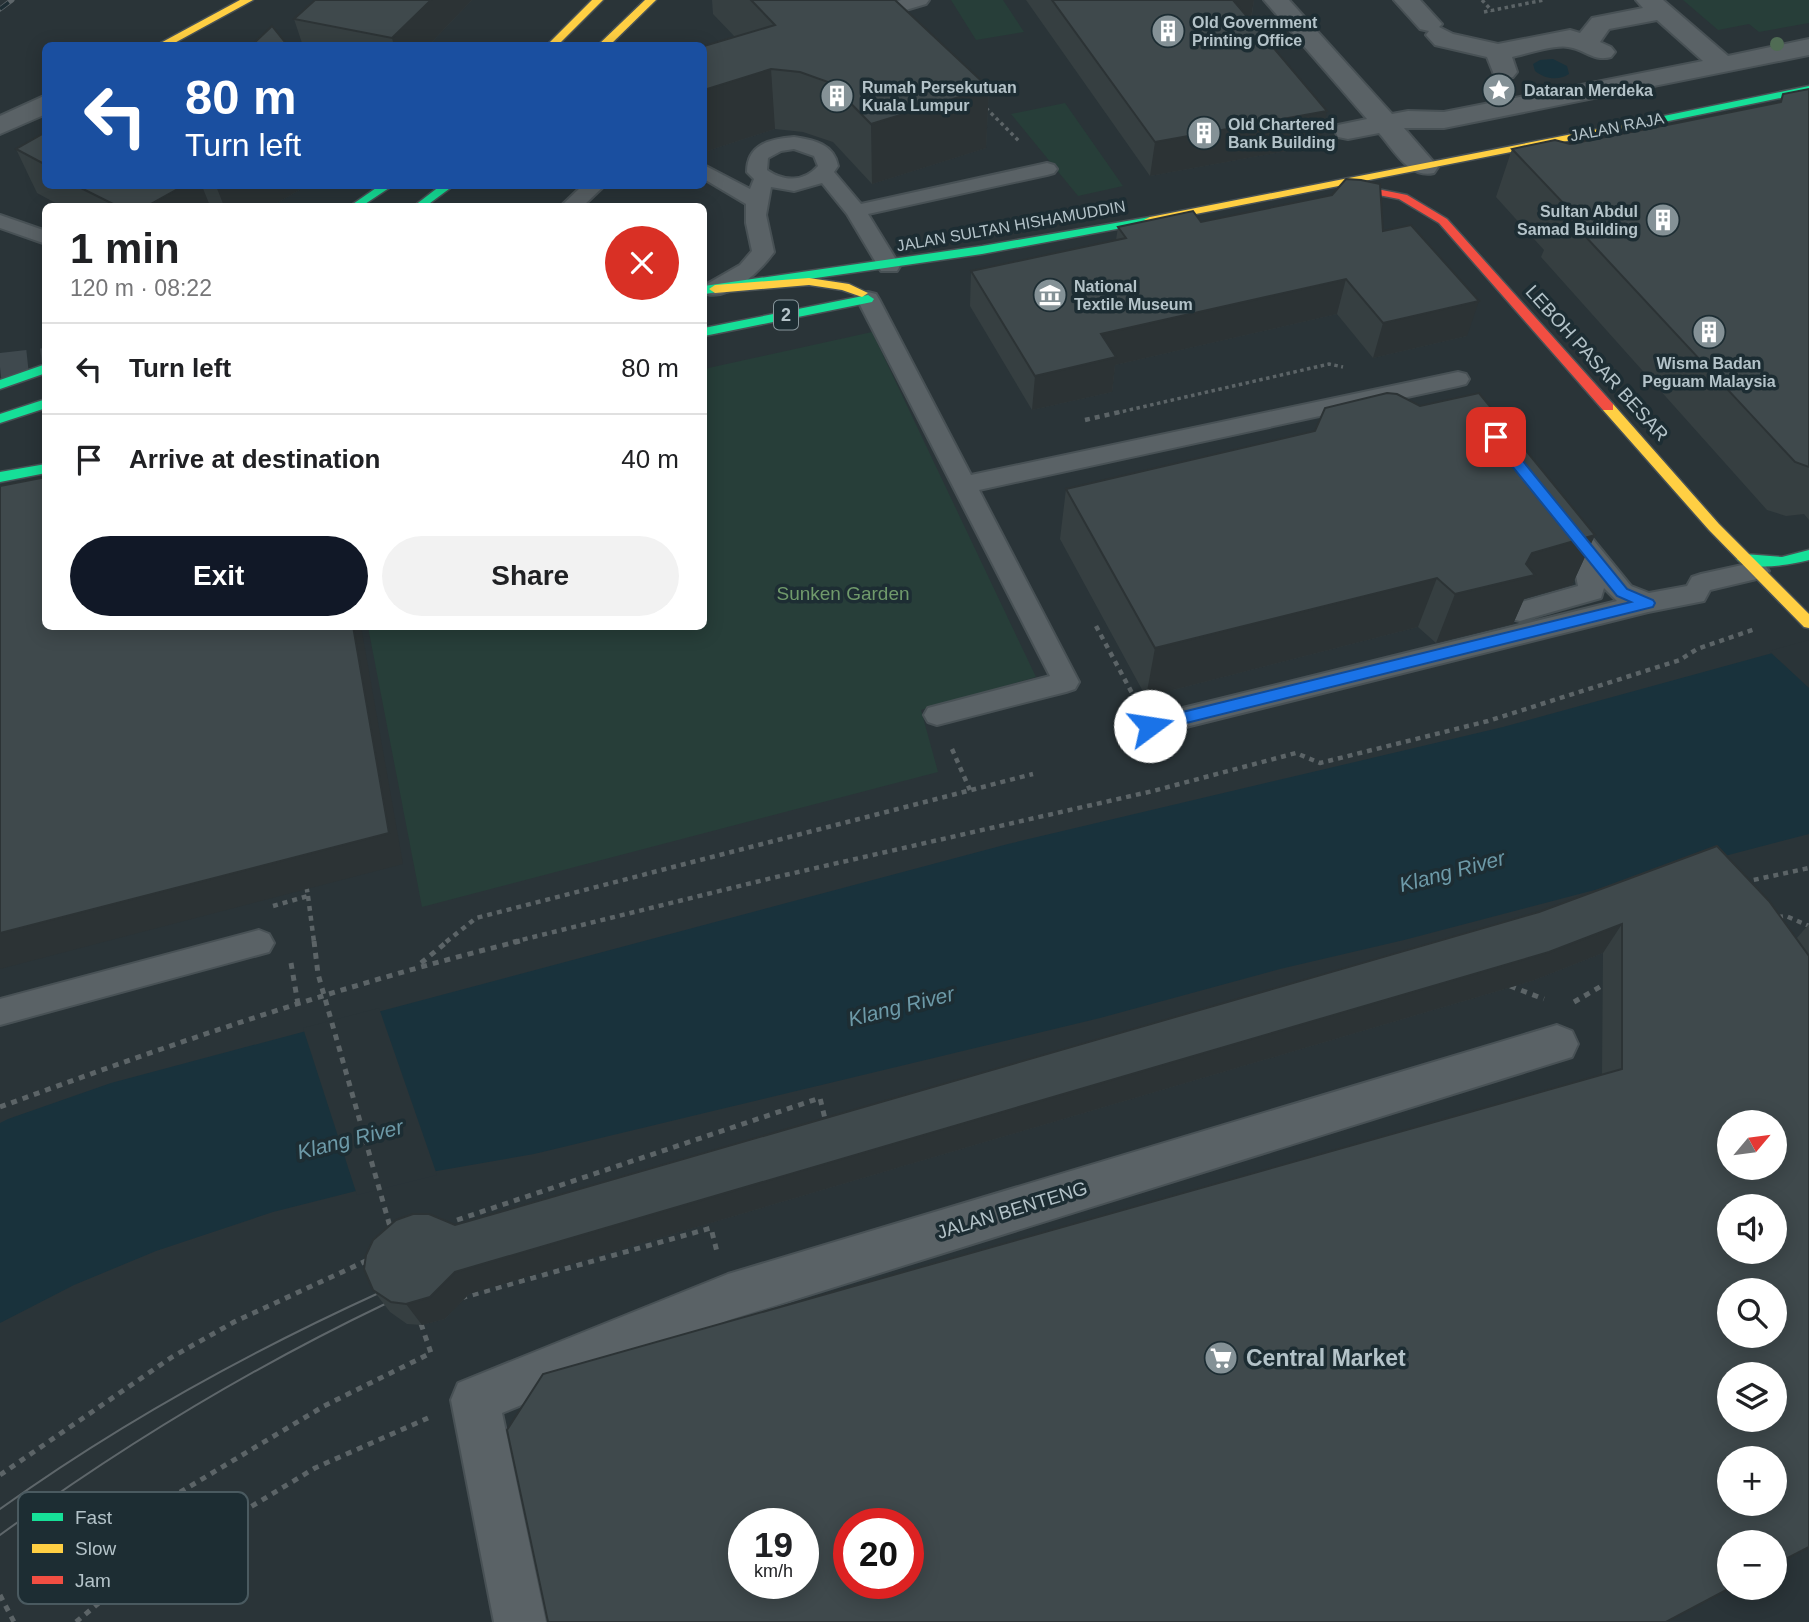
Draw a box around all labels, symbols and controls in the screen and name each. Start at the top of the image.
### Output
building icon: Old Government Printing Office [1149,12,1187,50]
place label: Old Government Printing Office [1192,14,1318,49]
icon: left [70,70,161,161]
text: 80 m [185,70,297,124]
place icon: Dataran Merdeka [1480,71,1518,109]
building icon: Rumah Persekutuan Kuala Lumpur [818,77,856,115]
place label: Rumah Persekutuan Kuala Lumpur [862,79,1017,114]
place label: Dataran Merdeka [1524,82,1653,99]
street label: JALAN RAJA [1569,110,1666,144]
building icon: Old Chartered Bank Building [1185,114,1223,152]
place label: Old Chartered Bank Building [1228,116,1336,151]
text: Turn left [185,127,301,163]
street label: JALAN SULTAN HISHAMUDDIN [895,197,1127,255]
building icon: Sultan Abdul Samad Building [1644,201,1682,239]
place label: Sultan Abdul Samad Building [1517,203,1638,238]
text: 1 min [70,225,180,272]
button: close [605,226,679,300]
text: 120 m · 08:22 [70,275,212,301]
museum icon: National Textile Museum [1031,276,1069,314]
place label: National Textile Museum [1074,278,1193,313]
street label: LEBOH PASAR BESAR [1521,281,1673,445]
road number: 2 [774,300,798,330]
building icon: Wisma Badan Peguam Malaysia [1690,313,1728,351]
icon: left [70,350,108,388]
text: Turn left [129,353,231,383]
text: 80 m [621,353,679,383]
place label: Wisma Badan Peguam Malaysia [1642,355,1776,390]
pin [1466,407,1526,467]
icon: arrive [1477,418,1515,456]
icon: arrive [70,441,108,479]
text: Arrive at destination [129,444,380,474]
text: 40 m [621,444,679,474]
button: Exit [70,536,368,616]
button: Share [382,536,679,616]
park label: Sunken Garden [776,583,910,604]
position arrow [1113,689,1187,763]
water label: Klang River [1397,846,1508,896]
water label: Klang River [846,981,957,1030]
north arrow [1717,1110,1787,1180]
map controls [1717,1110,1787,1600]
water label: Klang River [295,1114,406,1163]
street label: JALAN BENTENG [934,1177,1090,1243]
button: sound [1717,1194,1787,1264]
button: search [1717,1278,1787,1348]
supermarket icon: Central Market [1202,1339,1240,1377]
place label: Central Market [1246,1345,1406,1371]
button: layers [1717,1362,1787,1432]
button: + [1717,1446,1787,1516]
legend [18,1492,248,1604]
text: Fast [75,1507,113,1528]
speed limit sign: 20 [833,1508,924,1599]
text: 19 [754,1525,793,1564]
button: − [1717,1530,1787,1600]
text: Slow [75,1538,116,1559]
text: km/h [754,1561,793,1581]
text: Jam [75,1570,111,1591]

